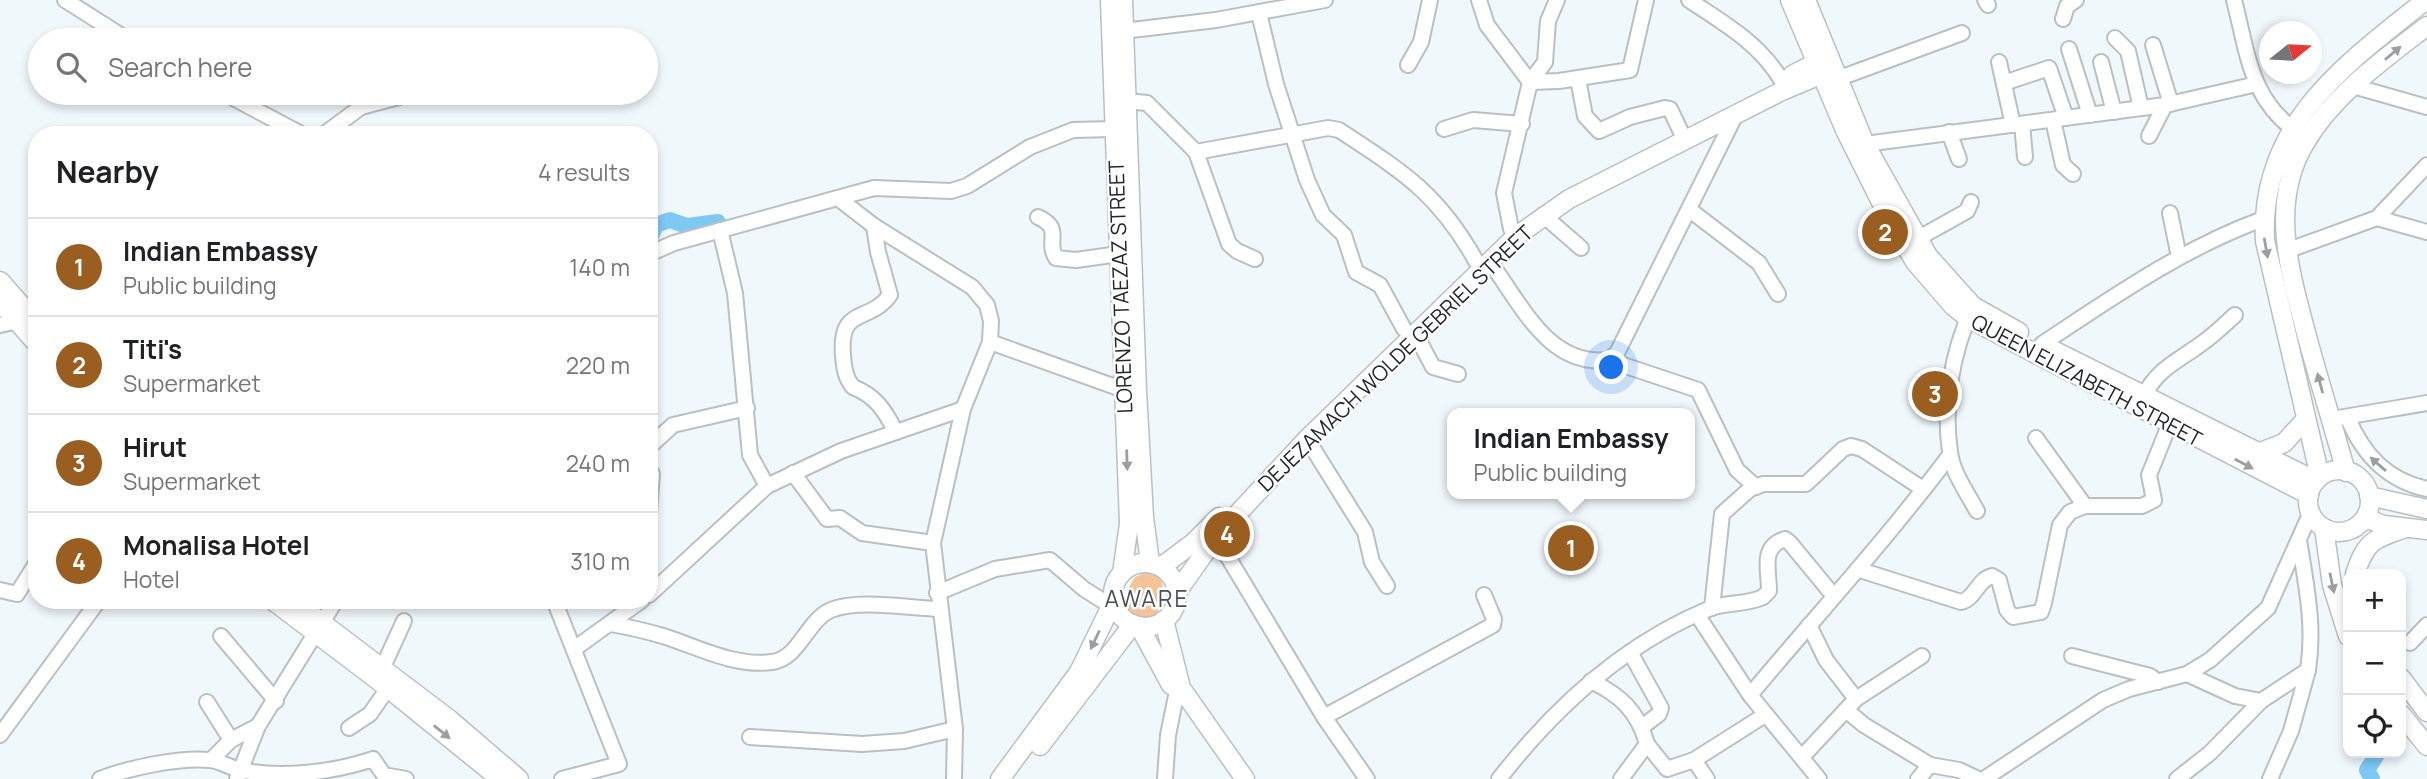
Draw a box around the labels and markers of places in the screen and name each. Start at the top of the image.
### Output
pin: 2 [1862,206,1908,258]
pin: 3 [1912,368,1958,420]
pin: 4 [1204,508,1250,560]
pin: 1 [1548,522,1594,574]

